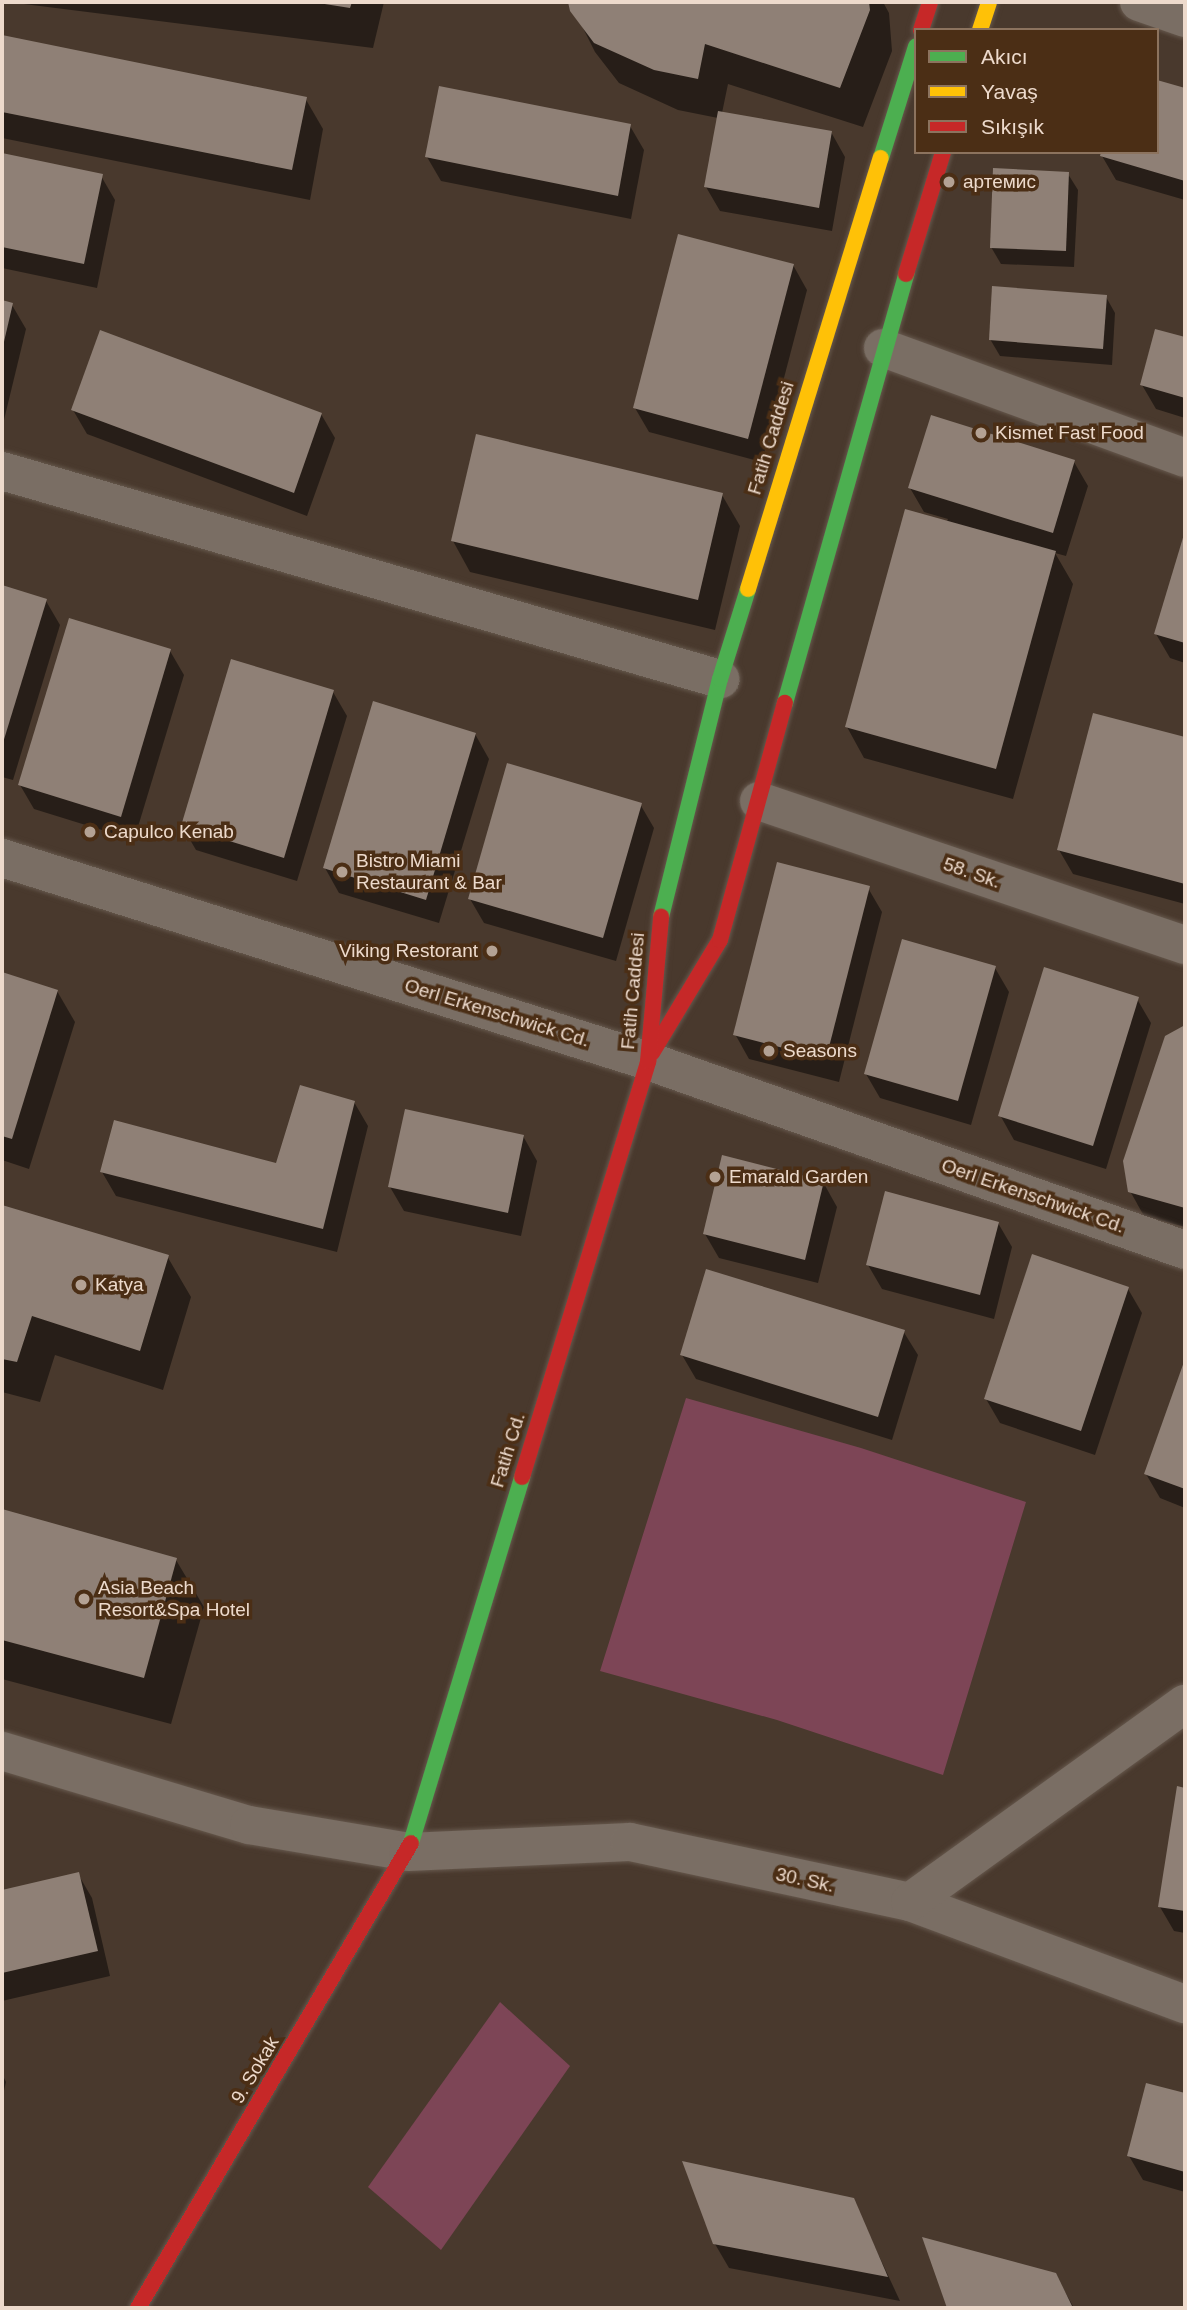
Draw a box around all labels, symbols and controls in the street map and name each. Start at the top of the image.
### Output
legend [914,28,1159,154]
text: Akıcı [981,45,1028,68]
text: Yavaş [981,80,1038,103]
text: Sıkışık [981,115,1044,138]
place label: артемис [963,171,1036,193]
marker: артемис [941,174,957,190]
street label: Fatih Caddesi [743,379,799,497]
place label: Kismet Fast Food [995,422,1144,444]
marker: Kismet Fast Food [973,425,989,441]
place label: Capulco Kenab [104,821,234,843]
marker: Capulco Kenab [82,824,98,840]
place label: Bistro Miami Restaurant & Bar [356,850,502,894]
street label: 58. Sk. [940,853,1004,893]
marker: Bistro Miami Restaurant & Bar [334,864,350,880]
street label: Fatih Caddesi [617,932,649,1050]
place label: Viking Restorant [339,940,478,962]
marker: Viking Restorant [484,943,500,959]
street label: Oerl Erkenschwick Cd. [402,974,592,1052]
place label: Seasons [783,1040,857,1062]
marker: Seasons [761,1043,777,1059]
street label: Oerl Erkenschwick Cd. [938,1154,1128,1238]
place label: Emarald Garden [729,1166,868,1188]
marker: Emarald Garden [707,1169,723,1185]
place label: Katya [95,1274,144,1296]
marker: Katya [73,1277,89,1293]
street label: Fatih Cd. [486,1410,530,1490]
place label: Asia Beach Resort&Spa Hotel [98,1577,250,1621]
marker: Asia Beach Resort&Spa Hotel [76,1591,92,1607]
street label: 30. Sk. [774,1863,836,1897]
street label: 9. Sokak [226,2032,284,2108]

